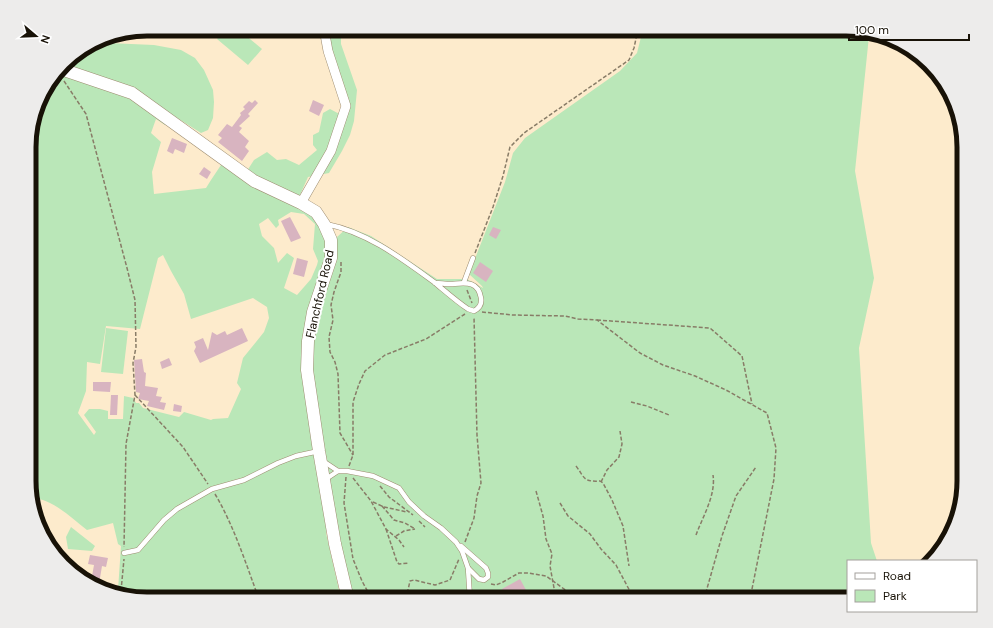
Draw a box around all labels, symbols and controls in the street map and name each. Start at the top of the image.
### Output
north arrow [16,16,56,56]
scale bar [849,16,969,42]
text: 100 m [855,22,889,38]
text: N [38,33,53,45]
street label: Flanchford Road [302,248,338,340]
legend [847,560,977,612]
text: Road [883,568,911,584]
text: Park [883,588,907,604]

